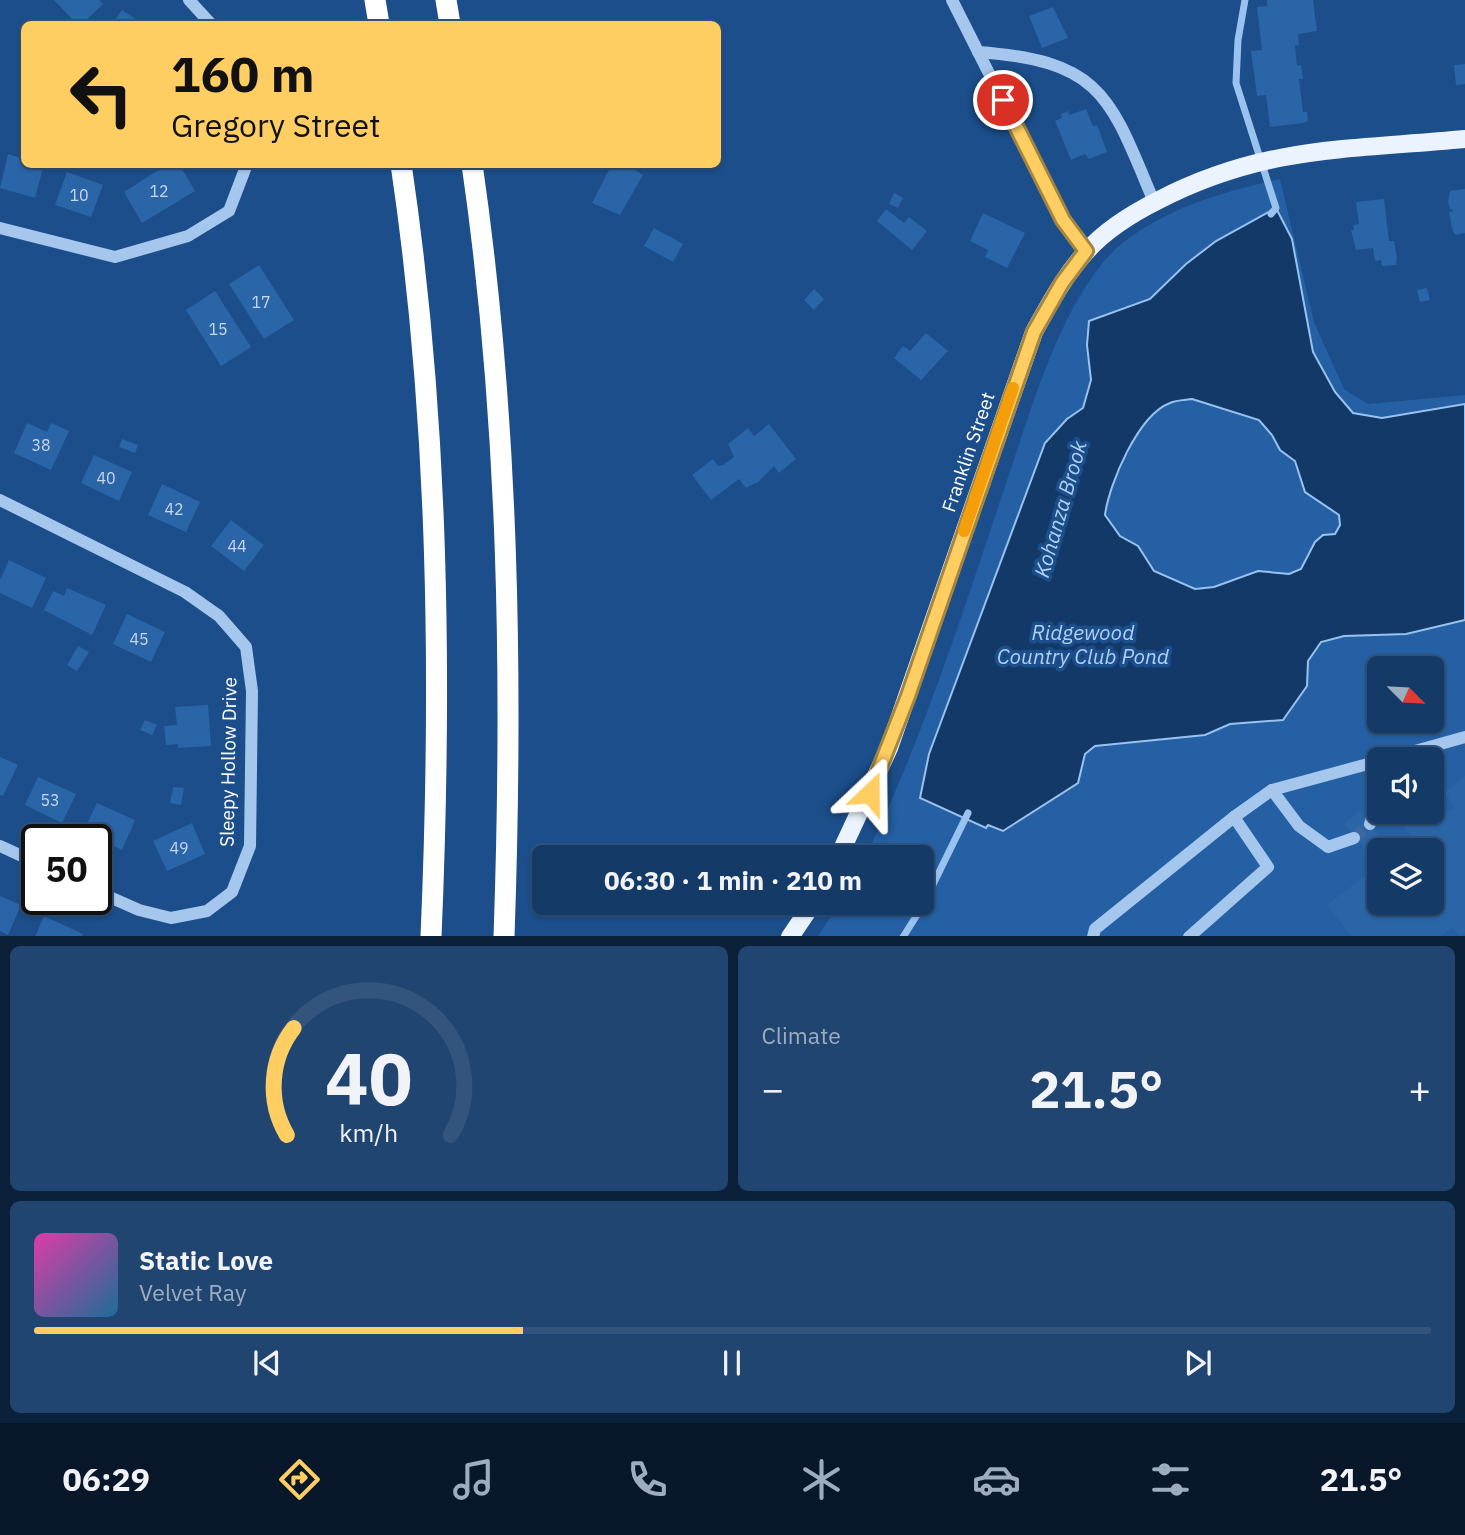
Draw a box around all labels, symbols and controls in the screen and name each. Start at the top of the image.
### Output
text: 160 m [171,42,315,105]
icon: left [56,49,147,140]
pin [973,70,1033,130]
icon: arrive [984,81,1022,119]
text: Gregory Street [171,104,380,146]
house number: 12 [149,181,169,201]
house number: 10 [69,185,89,205]
house number: 17 [251,292,271,312]
house number: 15 [208,319,228,339]
street label: Franklin Street [936,389,1000,515]
house number: 38 [31,435,51,455]
water label: Kohanza Brook [1027,436,1093,581]
house number: 40 [96,468,116,488]
house number: 42 [164,499,184,519]
house number: 44 [227,536,247,556]
water label: Ridgewood Country Club Pond [997,618,1170,670]
house number: 45 [129,629,149,649]
north arrow [1367,656,1444,733]
map controls [1367,656,1444,915]
street label: Sleepy Hollow Drive [215,677,241,847]
button: sound [1367,747,1444,824]
position arrow [833,756,907,830]
house number: 53 [40,790,60,810]
speed limit sign: 50 [21,824,112,915]
house number: 49 [169,838,189,858]
button: layers [1367,838,1444,915]
text: 06:30 · 1 min · 210 m [604,863,862,897]
text: Climate [762,1020,841,1050]
text: 40 [325,1030,412,1125]
text: 21.5° [1029,1055,1163,1122]
text: − [762,1064,784,1113]
text: + [1408,1064,1431,1113]
text: km/h [339,1115,398,1148]
text: Static Love [139,1243,273,1277]
text: Velvet Ray [139,1277,246,1307]
icon: previous [248,1344,286,1382]
icon: pause [713,1344,751,1382]
icon: next [1179,1344,1217,1382]
icon: directions [275,1455,324,1504]
icon: music [449,1455,498,1504]
icon: phone [623,1455,672,1504]
icon: climate [797,1455,846,1504]
icon: car [972,1455,1021,1504]
icon: filters [1146,1455,1195,1504]
text: 06:29 [63,1458,150,1500]
text: 21.5° [1320,1458,1402,1500]

